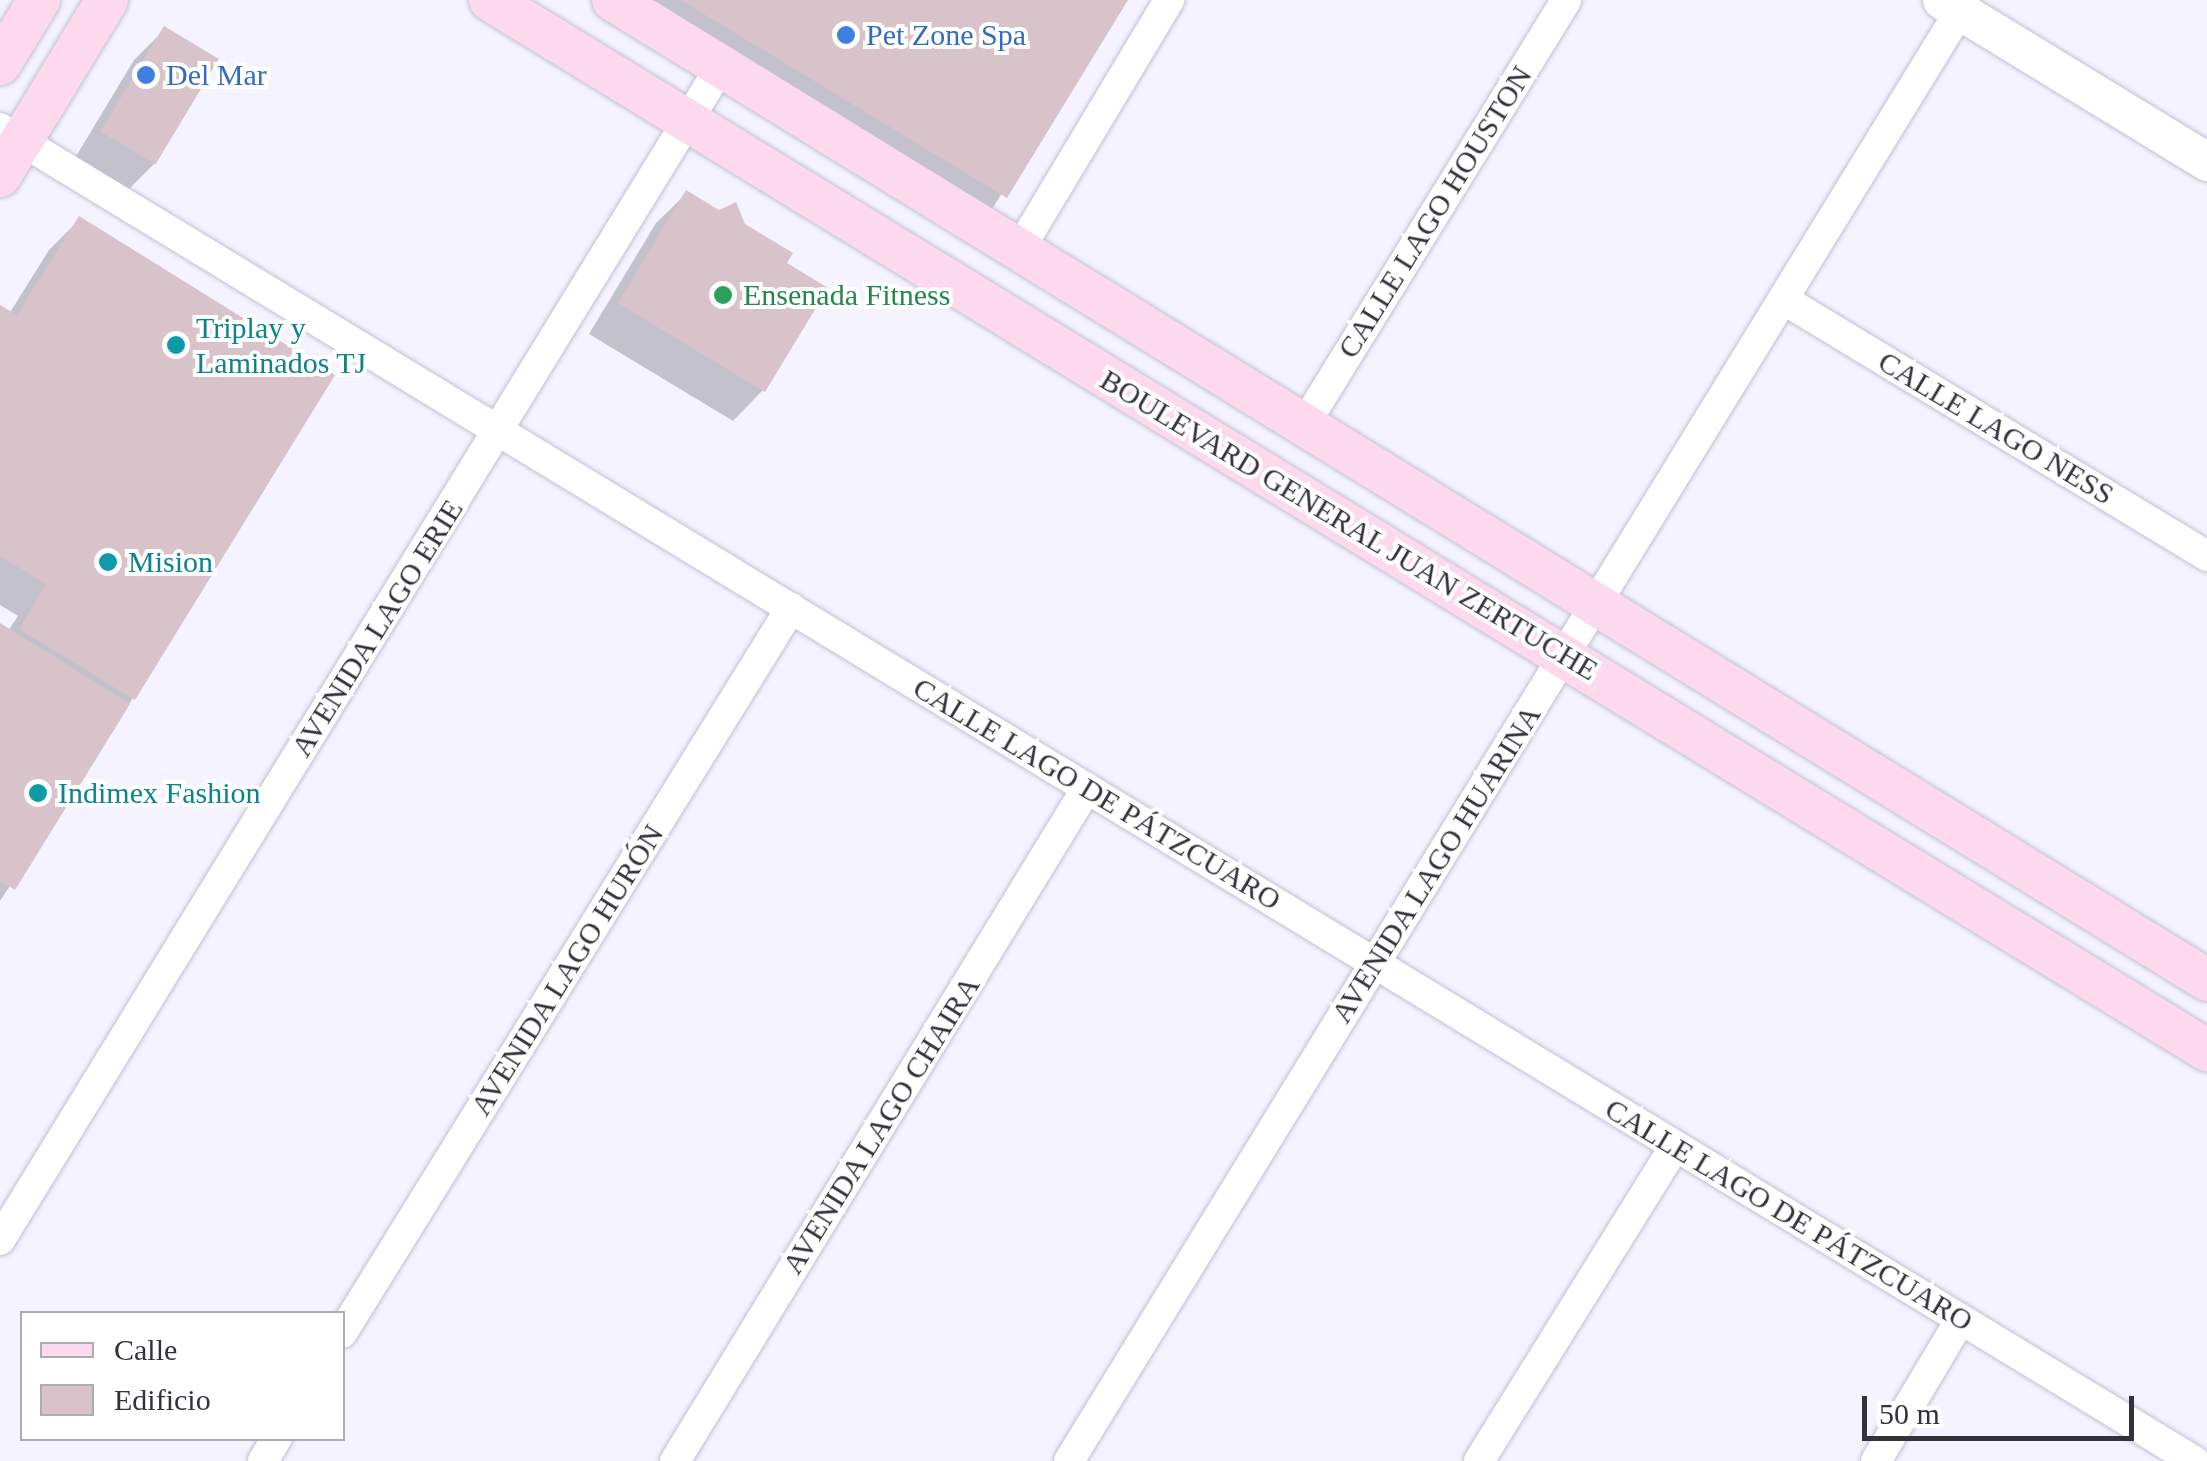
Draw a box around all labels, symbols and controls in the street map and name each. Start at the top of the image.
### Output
place label: Pet Zone Spa [866,17,1026,53]
marker: Pet Zone Spa [835,24,857,46]
place label: Del Mar [166,57,267,93]
street label: CALLE LAGO HOUSTON [1330,59,1540,365]
marker: Del Mar [135,64,157,86]
place label: Ensenada Fitness [743,277,950,313]
marker: Ensenada Fitness [712,284,734,306]
place label: Triplay y Laminados TJ [196,310,367,380]
marker: Triplay y Laminados TJ [165,334,187,356]
street label: CALLE LAGO NESS [1872,343,2120,513]
street label: BOULEVARD GENERAL JUAN ZERTUCHE [1093,361,1605,689]
street label: AVENIDA LAGO ERIE [283,492,471,764]
place label: Mision [128,544,213,580]
marker: Mision [97,551,119,573]
street label: CALLE LAGO DE PÁTZCUARO [907,670,1287,918]
street label: AVENIDA LAGO HUARINA [1323,698,1549,1030]
place label: Indimex Fashion [58,775,260,811]
marker: Indimex Fashion [27,782,49,804]
street label: AVENIDA LAGO HURÓN [462,817,672,1123]
street label: AVENIDA LAGO CHAIRA [774,969,988,1281]
street label: CALLE LAGO DE PÁTZCUARO [1599,1091,1979,1339]
legend [20,1311,345,1441]
text: Calle [114,1333,177,1366]
scale bar [1867,1376,2140,1438]
text: Edificio [114,1383,211,1416]
text: 50 m [1879,1397,1940,1430]

